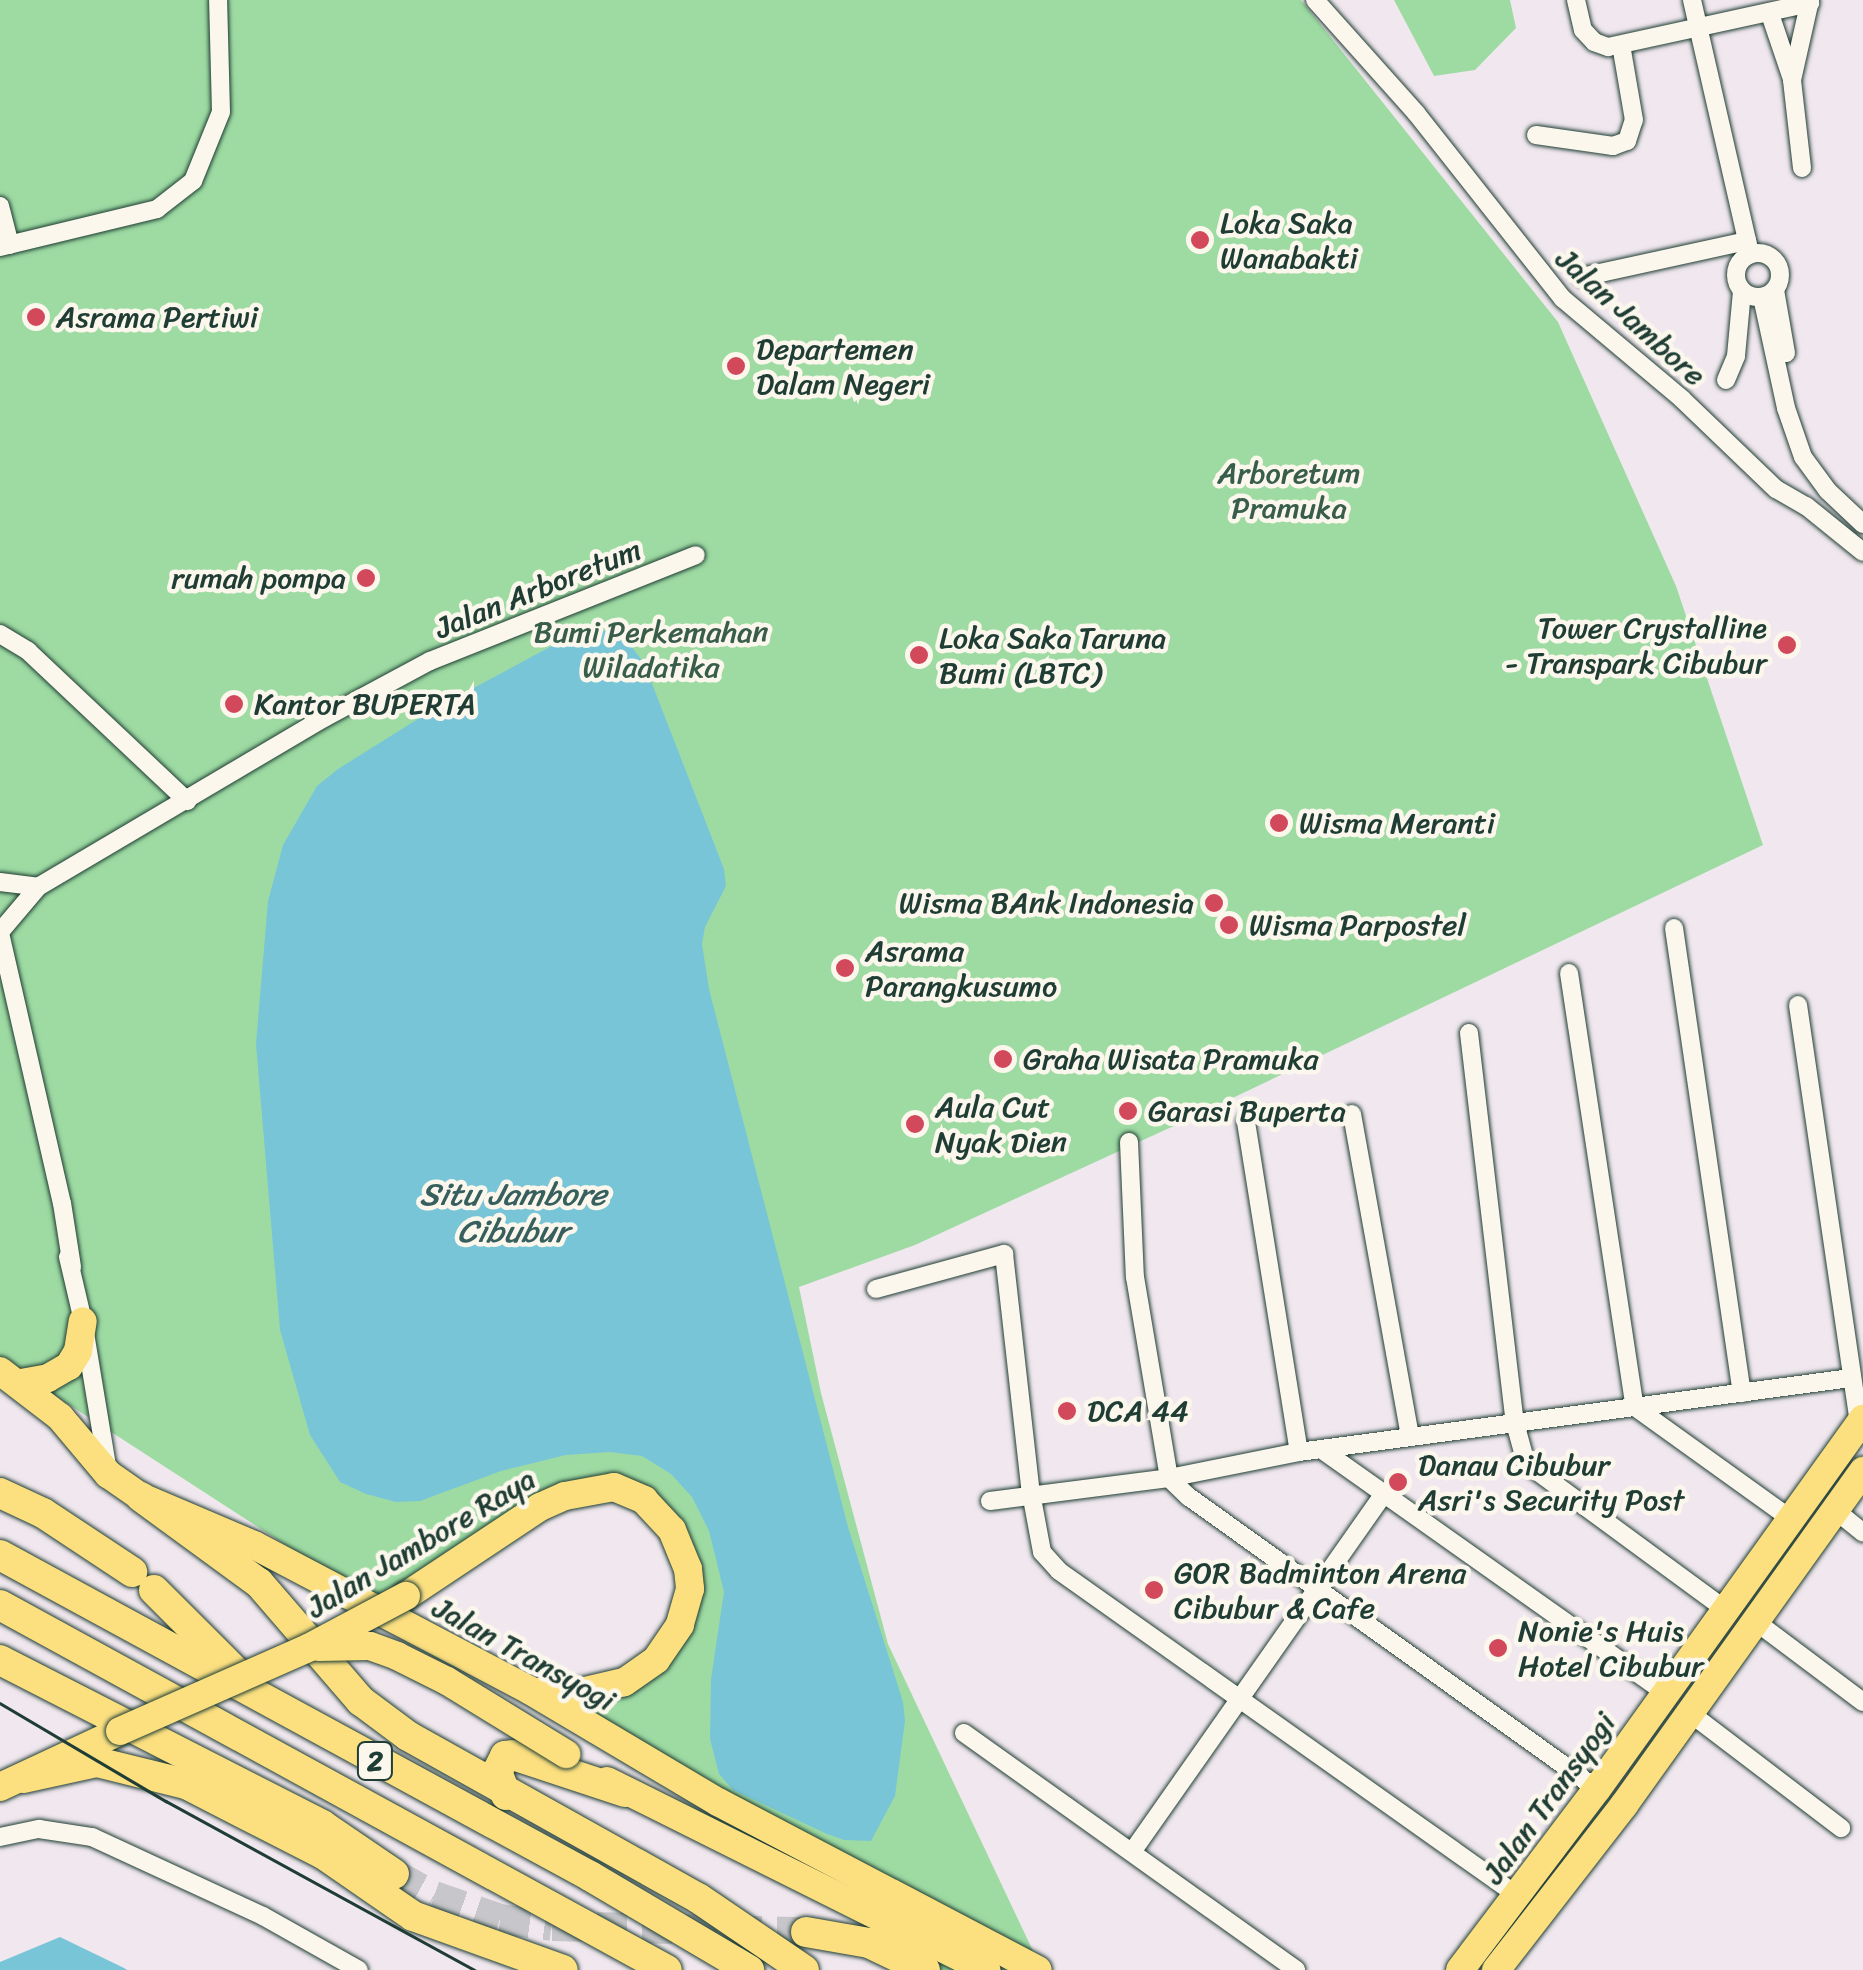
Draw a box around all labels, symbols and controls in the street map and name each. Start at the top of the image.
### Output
place label: Loka Saka Wanabakti [1220,205,1358,276]
marker: Loka Saka Wanabakti [1189,229,1211,251]
street label: Jalan Jambore [1550,241,1712,393]
place label: Asrama Pertiwi [56,299,259,335]
marker: Asrama Pertiwi [25,306,47,328]
place label: Departemen Dalam Negeri [756,331,931,402]
marker: Departemen Dalam Negeri [725,355,747,377]
park label: Arboretum Pramuka [1217,455,1361,526]
street label: Jalan Arboretum [429,531,647,647]
place label: rumah pompa [171,560,346,596]
marker: rumah pompa [355,567,377,589]
place label: Tower Crystalline - Transpark Cibubur [1505,610,1767,680]
park label: Bumi Perkemahan Wiladatika [533,614,769,684]
place label: Loka Saka Taruna Bumi (LBTC) [939,620,1168,690]
marker: Tower Crystalline - Transpark Cibubur [1776,634,1798,656]
marker: Loka Saka Taruna Bumi (LBTC) [908,644,930,666]
place label: Kantor BUPERTA [254,686,475,722]
marker: Kantor BUPERTA [223,693,245,715]
place label: Wisma Meranti [1299,805,1494,841]
marker: Wisma Meranti [1268,812,1290,834]
place label: Wisma BAnk Indonesia [896,885,1194,921]
marker: Wisma BAnk Indonesia [1203,892,1225,914]
place label: Wisma Parpostel [1249,907,1465,943]
marker: Wisma Parpostel [1218,914,1240,936]
place label: Asrama Parangkusumo [865,933,1057,1004]
marker: Asrama Parangkusumo [834,957,856,979]
place label: Graha Wisata Pramuka [1023,1041,1320,1077]
marker: Graha Wisata Pramuka [992,1048,1014,1070]
place label: Aula Cut Nyak Dien [935,1089,1068,1160]
place label: Garasi Buperta [1148,1093,1345,1129]
marker: Garasi Buperta [1117,1100,1139,1122]
marker: Aula Cut Nyak Dien [904,1113,926,1135]
water label: Situ Jambore Cibubur [420,1177,606,1252]
place label: DCA 44 [1087,1393,1189,1429]
marker: DCA 44 [1056,1400,1078,1422]
place label: Danau Cibubur Asri's Security Post [1418,1447,1685,1518]
street label: Jalan Jambore Raya [301,1461,541,1625]
marker: Danau Cibubur Asri's Security Post [1387,1471,1409,1493]
place label: GOR Badminton Arena Cibubur & Cafe [1174,1555,1466,1626]
marker: GOR Badminton Arena Cibubur & Cafe [1143,1579,1165,1601]
street label: Jalan Transyogi [427,1590,621,1718]
place label: Nonie's Huis Hotel Cibubur [1518,1613,1703,1684]
marker: Nonie's Huis Hotel Cibubur [1487,1637,1509,1659]
street label: Jalan Transyogi [1475,1706,1623,1890]
road number: 2 [355,1738,395,1784]

